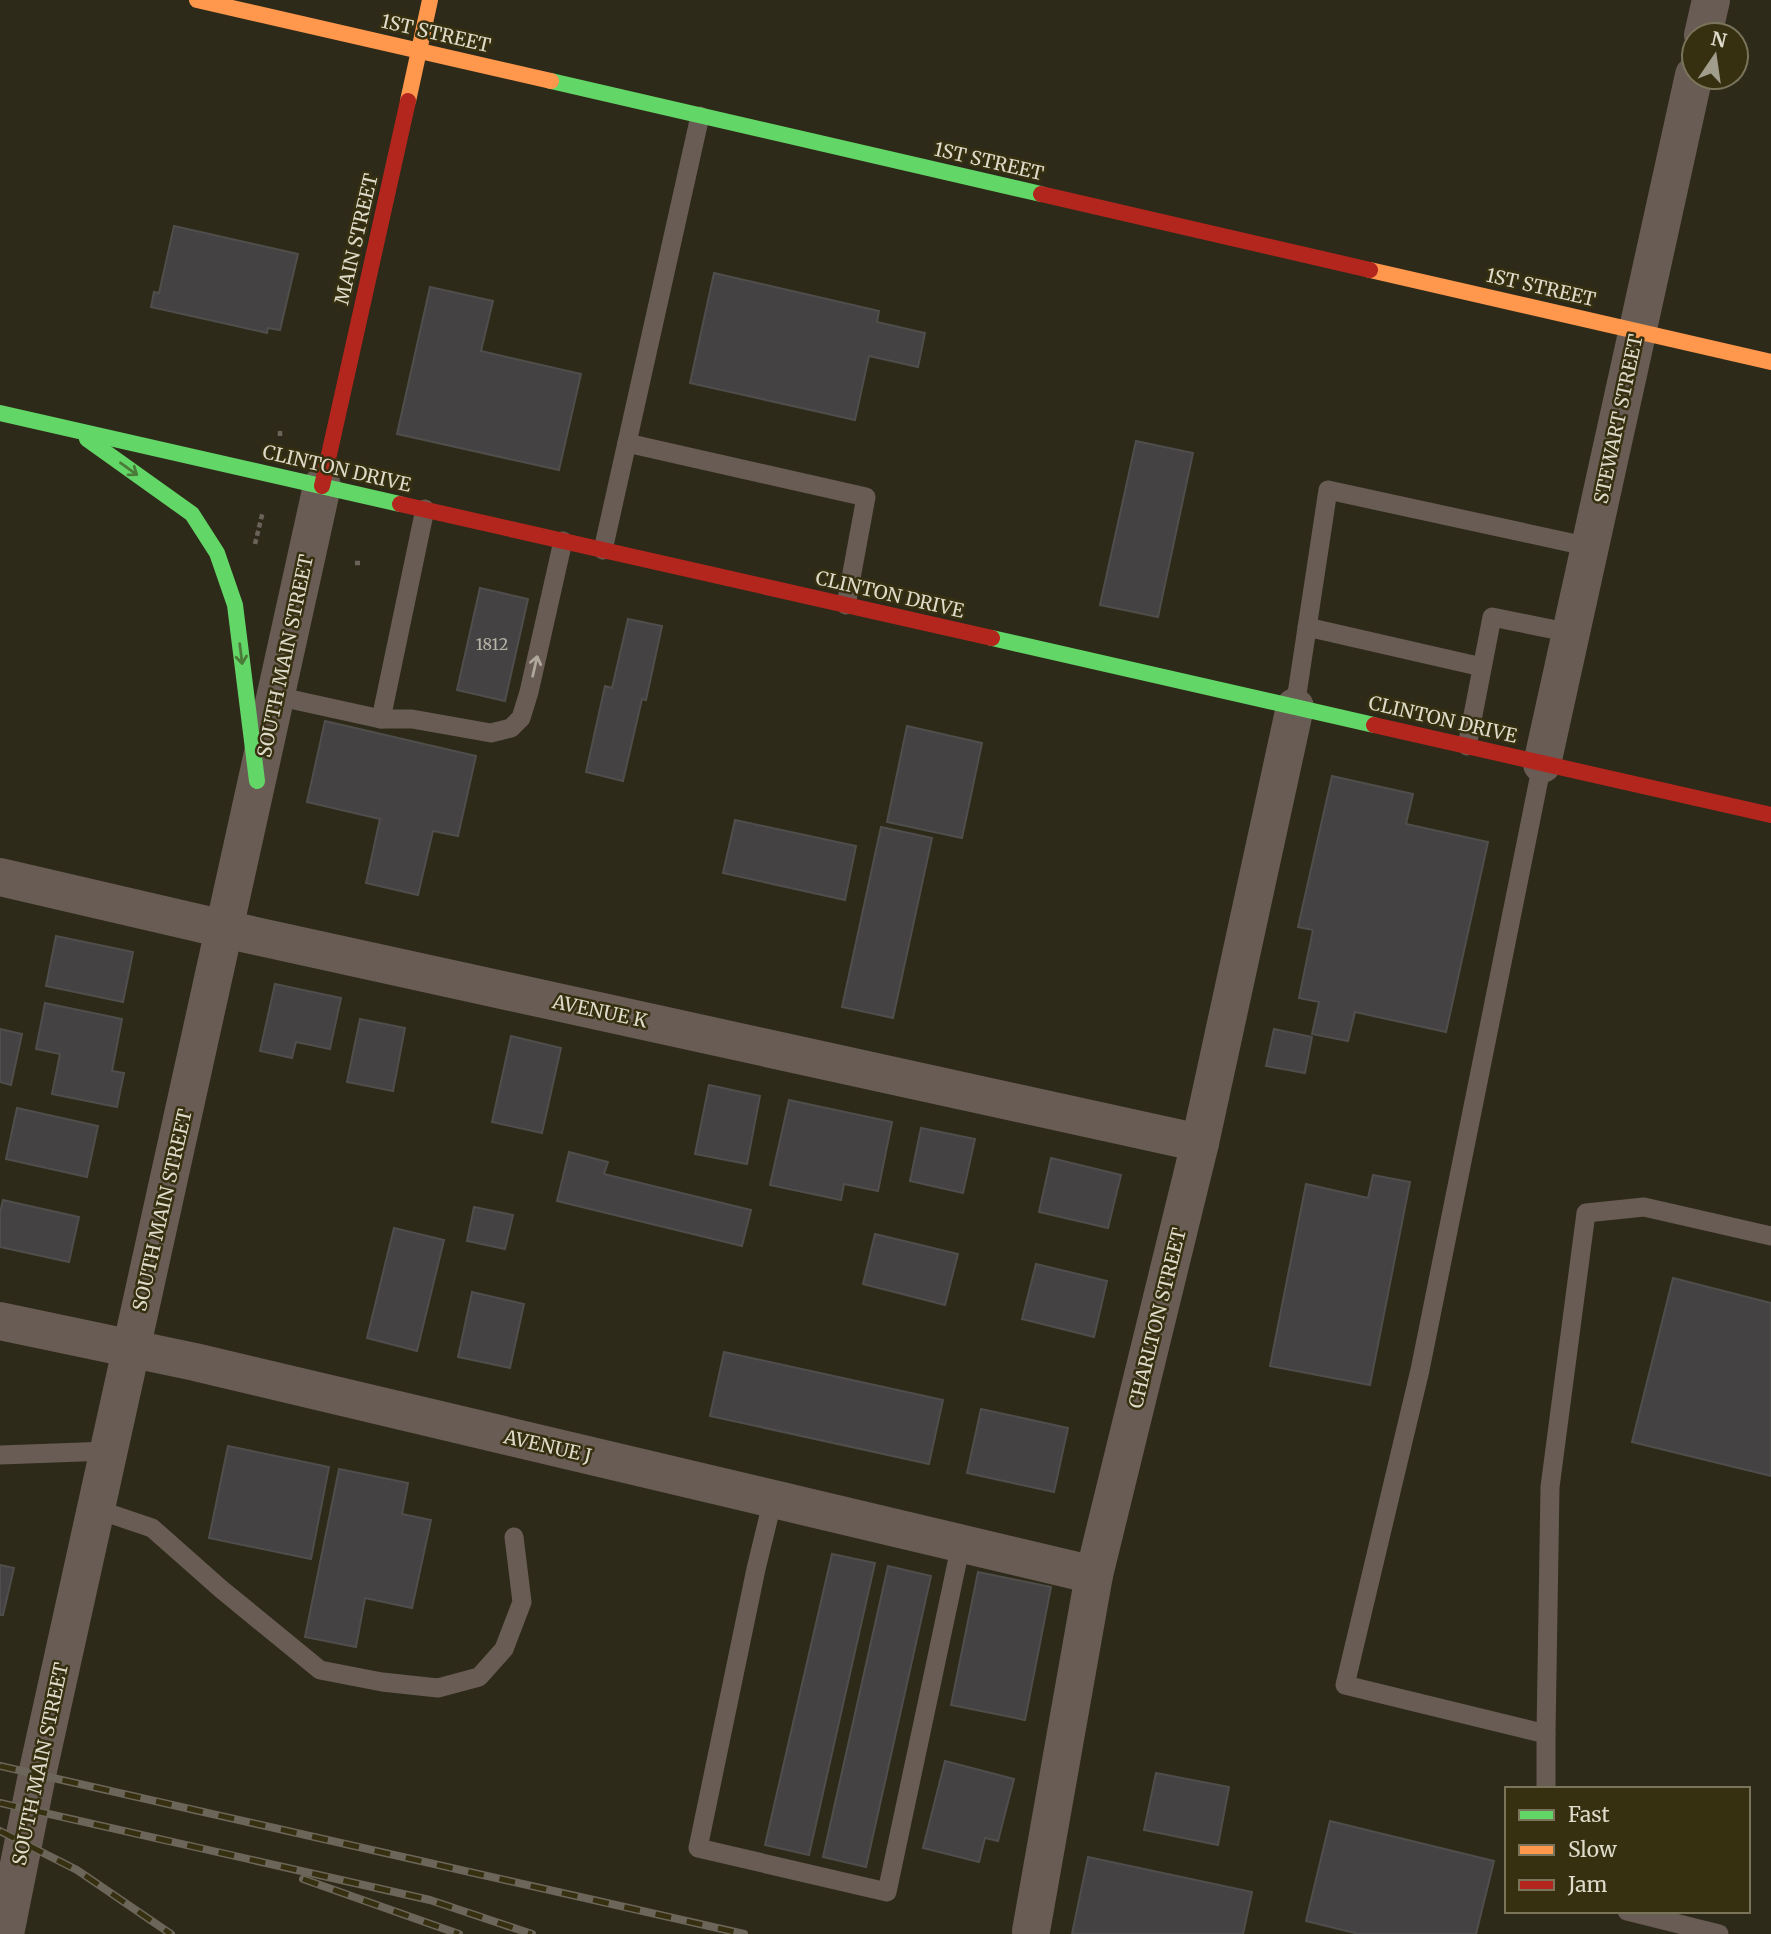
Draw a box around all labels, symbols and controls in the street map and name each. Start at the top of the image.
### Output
street label: 1ST STREET [379,9,493,57]
north arrow [1680,21,1750,91]
text: N [1709,26,1729,53]
street label: 1ST STREET [932,137,1046,185]
street label: MAIN STREET [329,171,383,307]
street label: 1ST STREET [1484,263,1598,311]
street label: STEWART STREET [1588,332,1648,506]
street label: CLINTON DRIVE [260,439,414,497]
one-way arrow [119,462,138,477]
street label: SOUTH MAIN STREET [252,552,318,760]
street label: CLINTON DRIVE [813,565,967,623]
house number: 1812 [476,634,508,654]
one-way arrow [235,642,248,665]
one-way arrow [529,655,542,678]
street label: CLINTON DRIVE [1366,690,1520,748]
street label: AVENUE K [550,989,650,1033]
street label: SOUTH MAIN STREET [127,1107,197,1313]
street label: CHARLTON STREET [1123,1225,1191,1411]
street label: AVENUE J [501,1424,594,1468]
street label: SOUTH MAIN STREET [7,1660,73,1868]
legend [1505,1787,1750,1913]
text: Fast [1568,1801,1610,1828]
text: Slow [1568,1836,1617,1863]
text: Jam [1567,1871,1607,1898]

